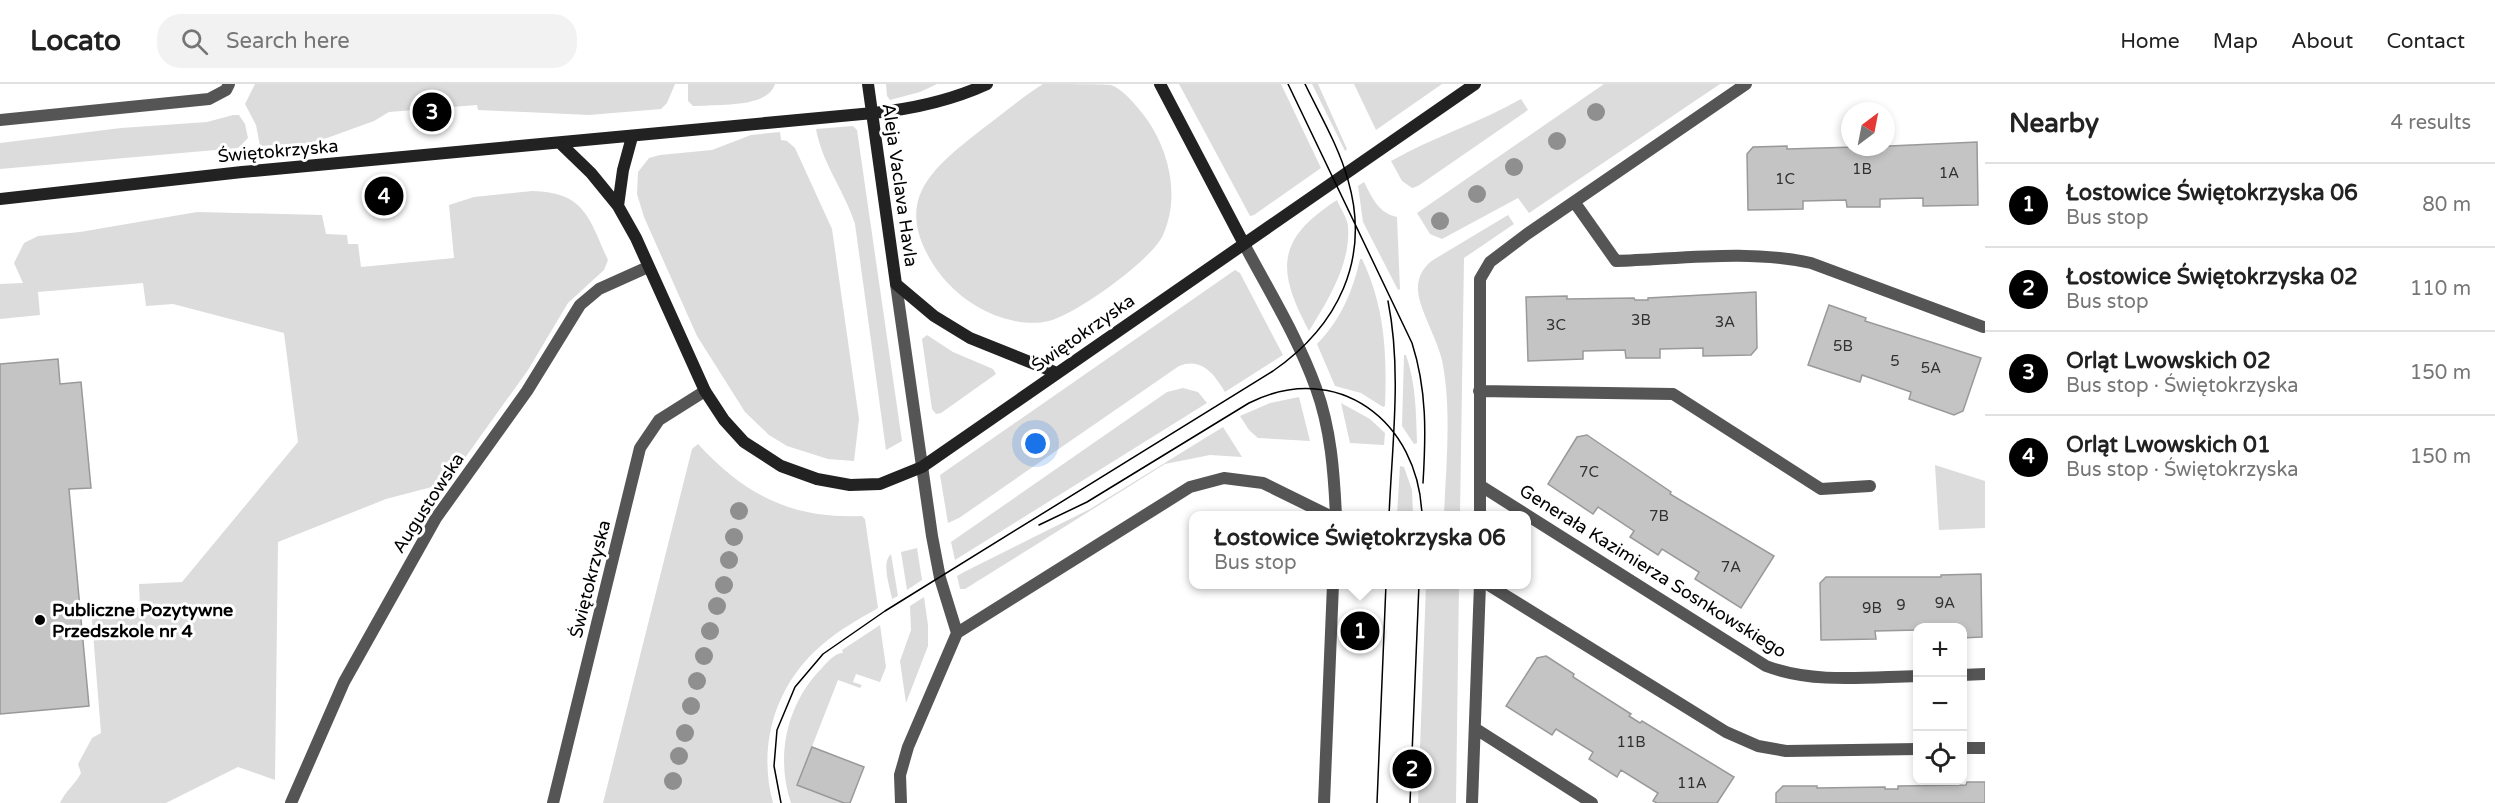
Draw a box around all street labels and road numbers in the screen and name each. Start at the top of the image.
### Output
street label: Aleja Vaclava Havla [878,102,922,268]
street label: Świętokrzyska [217,135,339,167]
street label: Świętokrzyska [1027,289,1139,377]
street label: Augustowska [387,449,469,557]
street label: Generała Kazimierza Sosnkowskiego [1515,479,1791,663]
street label: Świętokrzyska [565,518,615,640]

